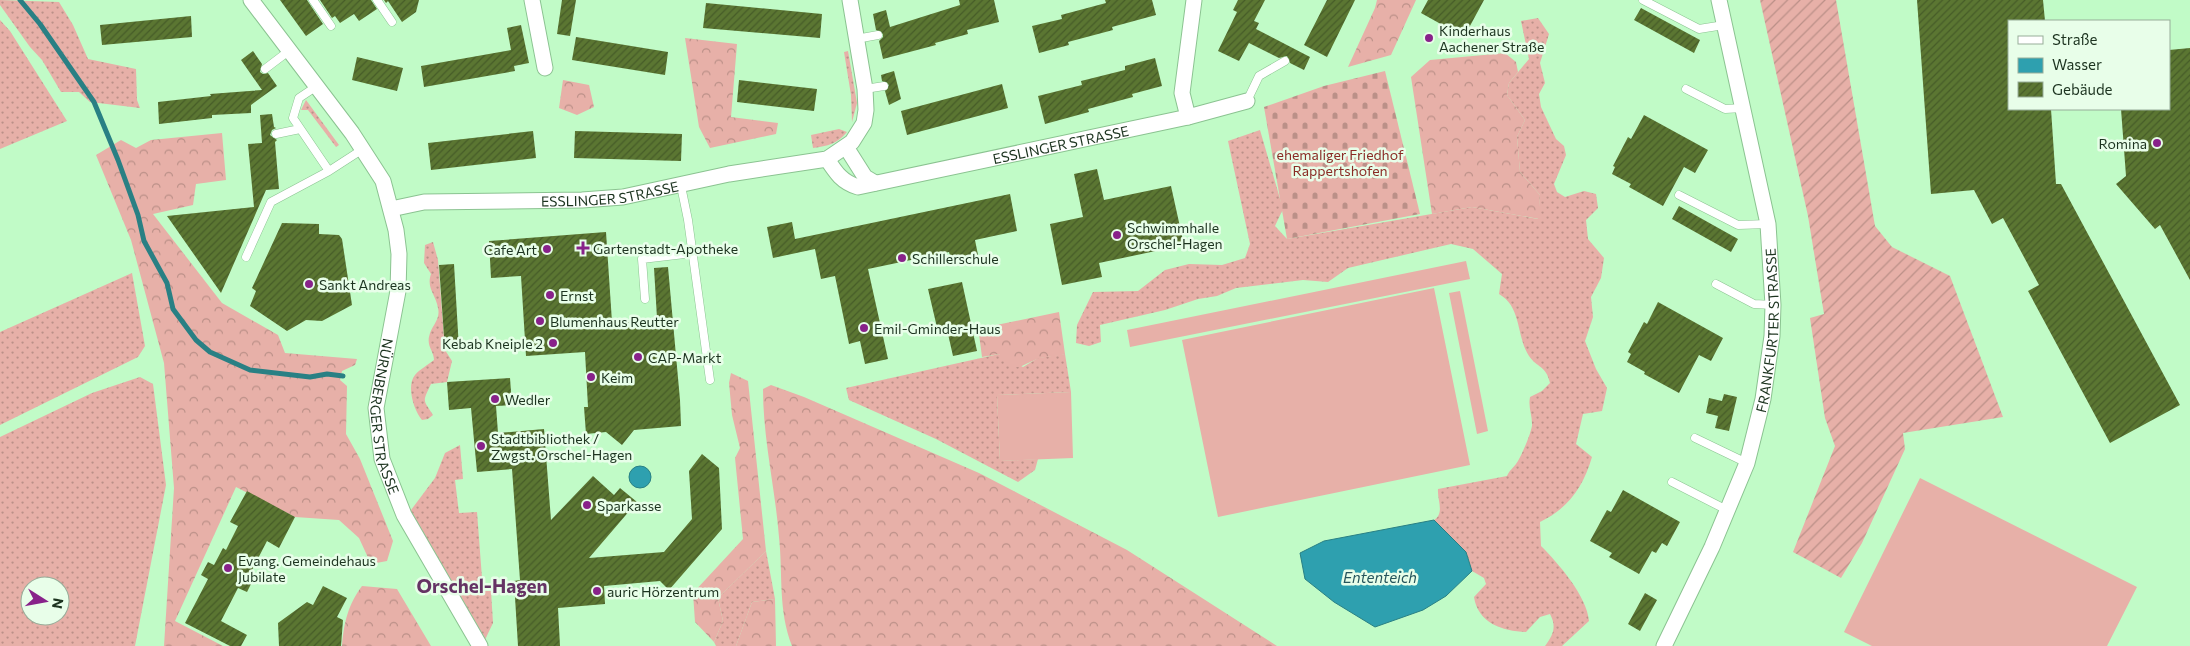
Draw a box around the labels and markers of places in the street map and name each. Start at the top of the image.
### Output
place label: Kinderhaus Aachener Straße [1439,22,1544,55]
marker: Kinderhaus Aachener Straße [1423,32,1435,44]
place label: Romina [2099,135,2147,152]
marker: Romina [2151,137,2163,149]
place label: Schwimmhalle Orschel-Hagen [1127,219,1223,252]
marker: Schwimmhalle Orschel-Hagen [1111,229,1123,241]
place label: Gartenstadt-Apotheke [593,240,738,257]
place label: Cafe Art [484,241,537,258]
marker: Gartenstadt-Apotheke [577,242,589,254]
marker: Cafe Art [541,243,553,255]
place label: Schillerschule [912,250,999,267]
marker: Schillerschule [896,252,908,264]
place label: Sankt Andreas [319,276,411,293]
marker: Sankt Andreas [303,278,315,290]
place label: Ernst [560,287,594,304]
marker: Ernst [544,289,556,301]
place label: Blumenhaus Reutter [550,313,679,330]
marker: Blumenhaus Reutter [534,315,546,327]
place label: Emil-Gminder-Haus [874,320,1001,337]
marker: Emil-Gminder-Haus [858,322,870,334]
place label: Kebab Kneiple 2 [442,335,543,352]
marker: Kebab Kneiple 2 [547,337,559,349]
place label: CAP-Markt [648,349,722,366]
marker: CAP-Markt [632,351,644,363]
place label: Keim [601,369,633,386]
marker: Keim [585,371,597,383]
place label: Wedler [505,391,551,408]
marker: Wedler [489,393,501,405]
place label: Stadtbibliothek / Zwgst. Orschel-Hagen [491,430,632,463]
marker: Stadtbibliothek / Zwgst. Orschel-Hagen [475,440,487,452]
place label: Sparkasse [597,497,661,514]
marker: Sparkasse [581,499,593,511]
place label: Evang. Gemeindehaus Jubilate [238,552,376,585]
marker: Evang. Gemeindehaus Jubilate [222,562,234,574]
place label: auric Hörzentrum [607,583,719,600]
marker: auric Hörzentrum [591,585,603,597]

